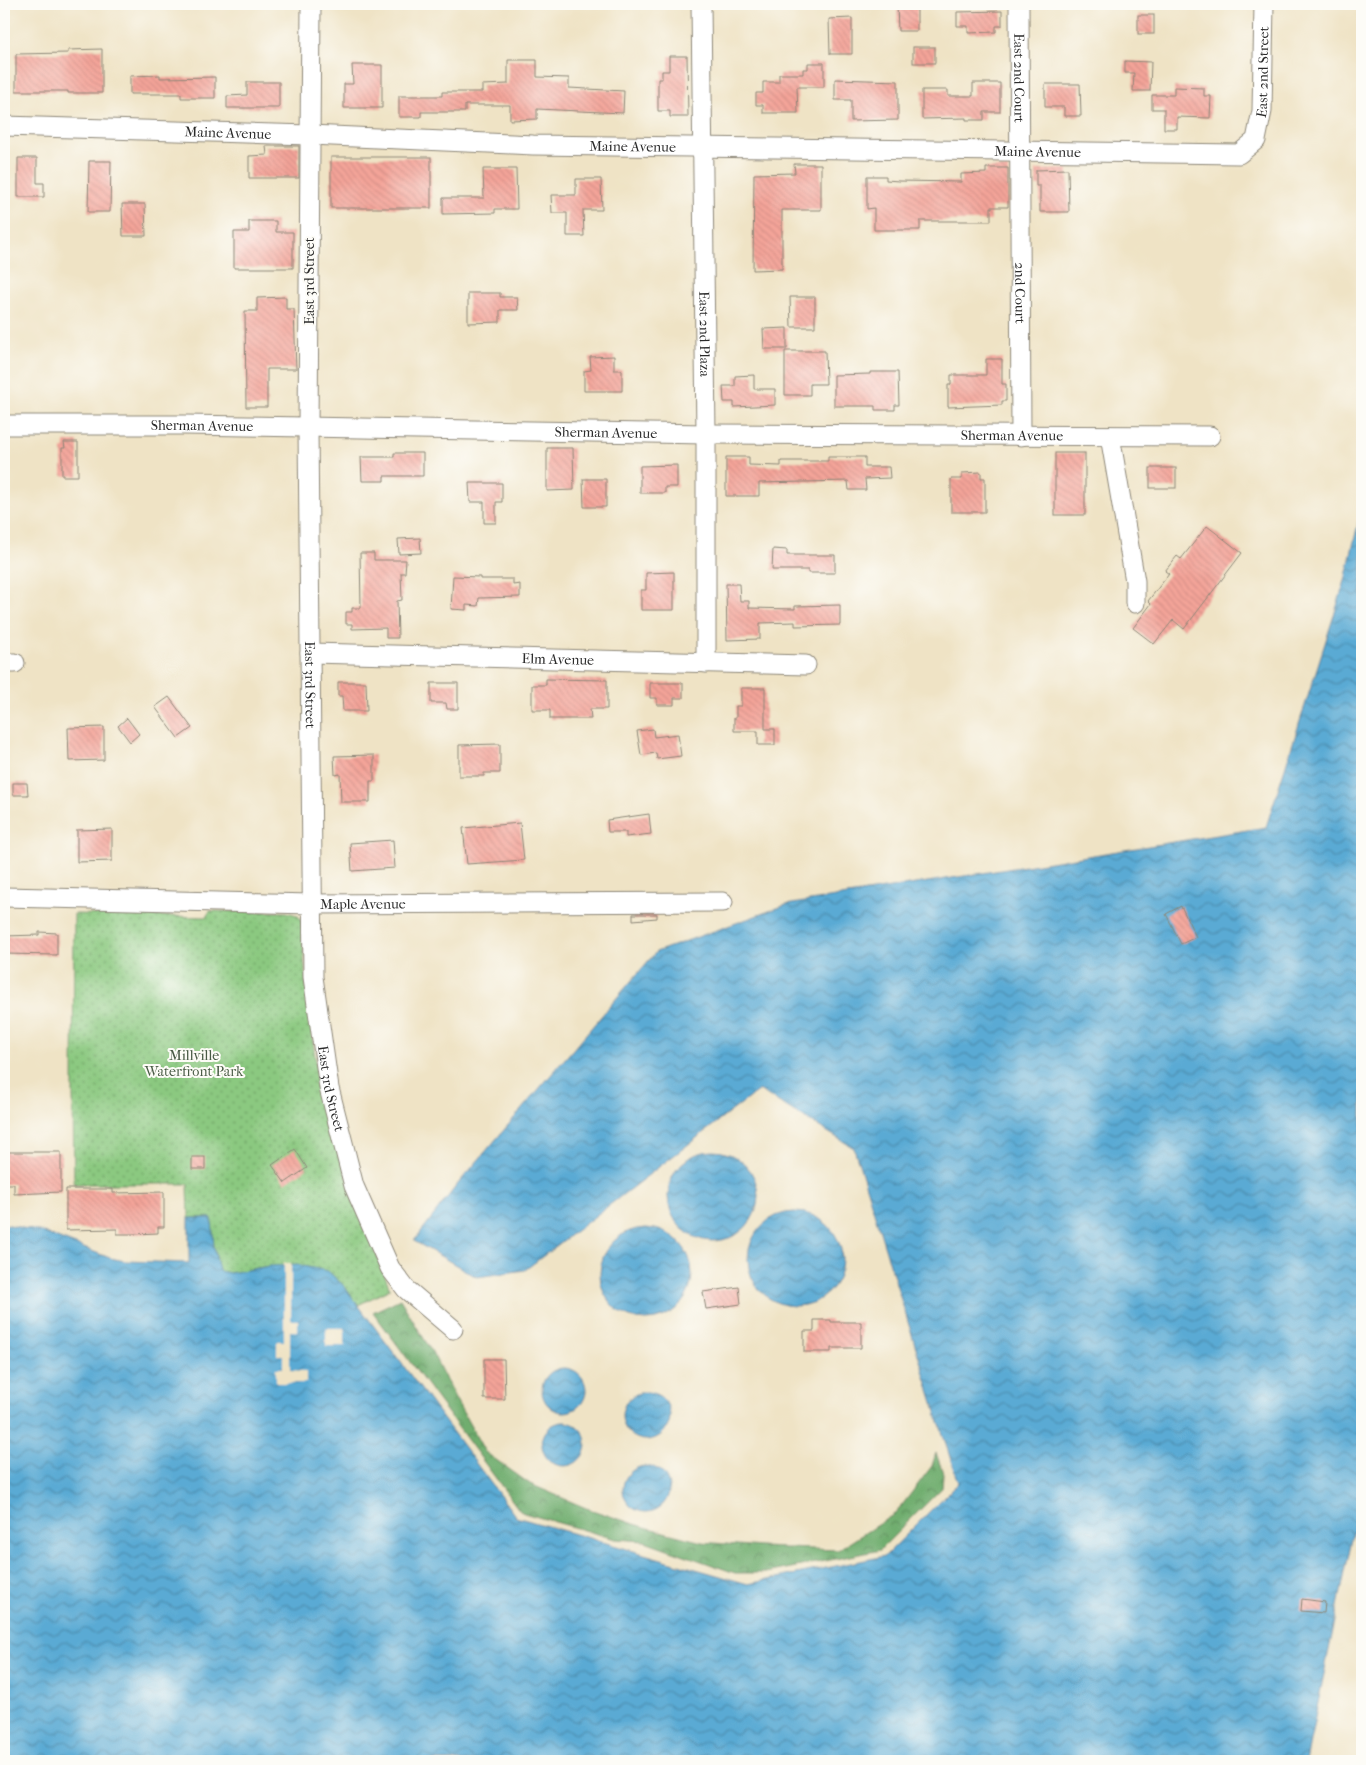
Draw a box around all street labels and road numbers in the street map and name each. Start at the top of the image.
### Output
street label: East 2nd Street [1253,26,1273,119]
street label: East 2nd Court [1010,33,1028,123]
street label: Maine Avenue [184,123,272,143]
street label: Maine Avenue [589,138,676,156]
street label: Maine Avenue [994,143,1081,161]
street label: East 3rd Street [301,237,318,325]
street label: 2nd Court [1011,262,1028,324]
street label: East 2nd Plaza [695,291,713,377]
street label: Sherman Avenue [151,417,253,435]
street label: Sherman Avenue [555,423,657,442]
street label: Sherman Avenue [961,427,1063,444]
street label: East 3rd Street [301,641,319,729]
street label: Elm Avenue [522,650,594,669]
street label: Maple Avenue [320,896,406,913]
street label: East 3rd Street [314,1044,348,1133]

